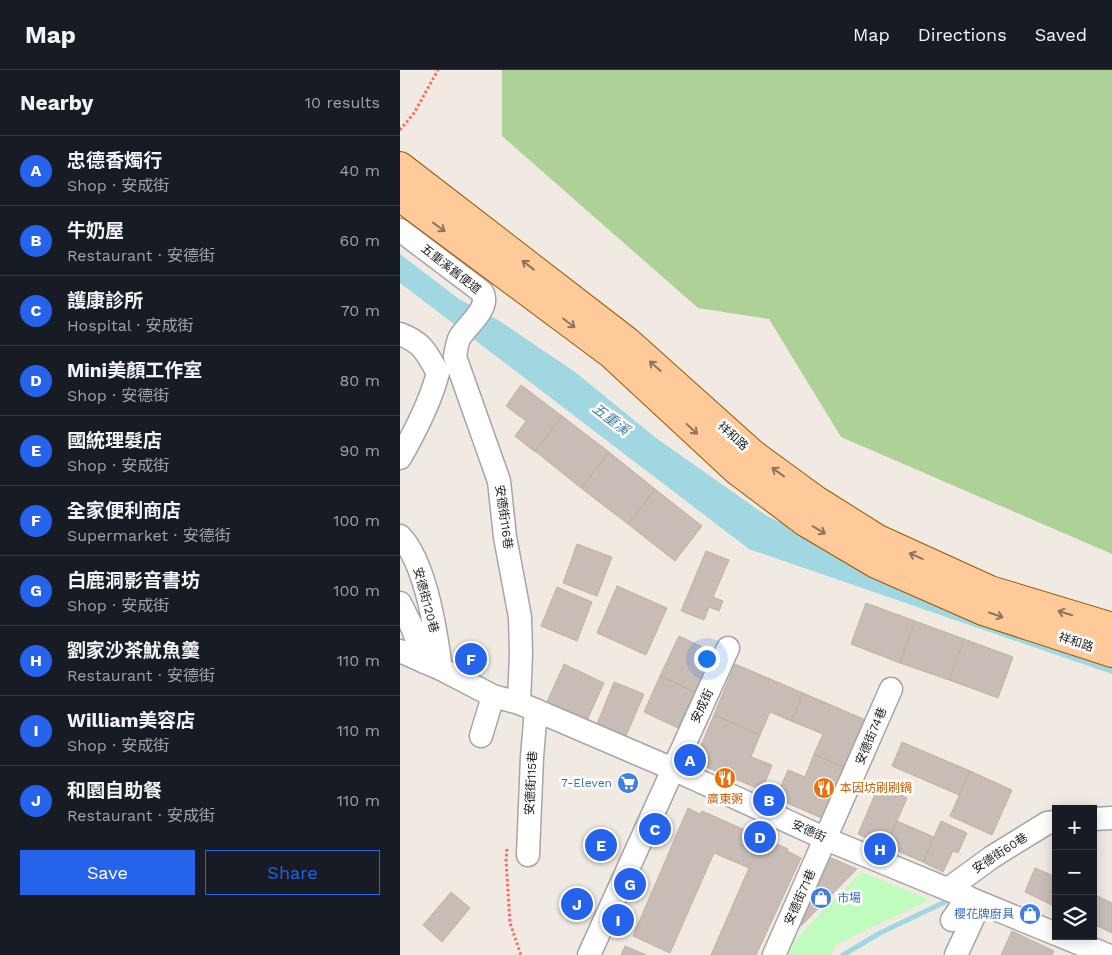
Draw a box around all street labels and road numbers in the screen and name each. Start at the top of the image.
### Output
street label: 五重溪舊便道 [418,241,484,297]
street label: 祥和路 [715,419,751,453]
street label: 安德街116巷 [493,484,515,550]
street label: 安德街120巷 [411,566,441,634]
street label: 祥和路 [1057,630,1095,654]
street label: 安成街 [688,687,716,725]
street label: 安德街74巷 [853,705,889,767]
street label: 安德街115巷 [522,750,540,816]
street label: 安德街 [790,817,828,845]
street label: 安德街60巷 [970,830,1030,876]
street label: 安德街71巷 [782,867,818,927]

